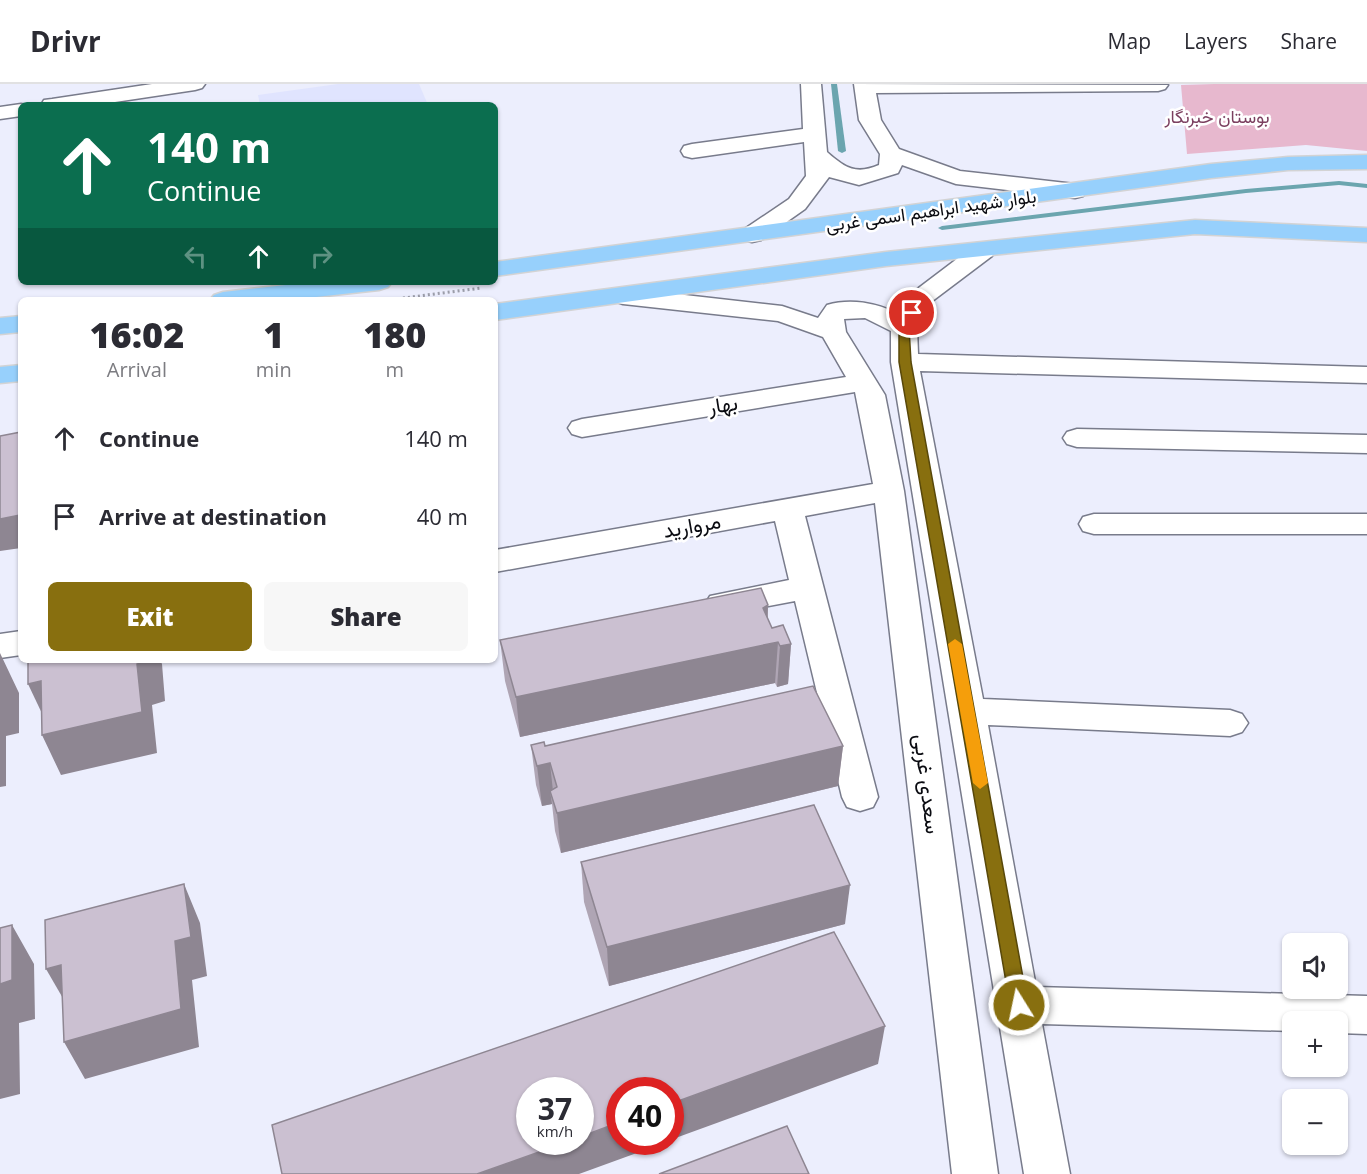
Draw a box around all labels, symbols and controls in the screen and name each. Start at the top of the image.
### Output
text: Drivr [30,22,101,60]
text: Map [1108,27,1151,55]
text: Layers [1184,27,1248,55]
text: Share [1281,27,1337,55]
park label: بوستان خبرنگار [1163,104,1270,128]
text: 140 m [147,118,271,175]
icon: ahead [48,126,126,204]
text: Continue [147,172,262,209]
street label: بلوار شهید ابراهیم اسمی غربی [824,183,1038,238]
icon: left [179,240,212,273]
icon: ahead [242,240,275,273]
icon: right [305,240,338,273]
pin [886,287,937,338]
icon: arrive [895,296,928,329]
text: 16:02 [90,310,184,359]
text: 1 [263,310,284,359]
text: 180 [363,310,426,359]
text: Arrival [107,356,167,383]
text: min [256,356,292,383]
text: m [386,356,404,383]
street label: بهار [705,388,740,420]
icon: ahead [48,422,81,455]
text: Continue [99,423,199,453]
text: 140 m [404,423,468,453]
icon: arrive [48,500,81,533]
text: Arrive at destination [99,501,327,531]
text: 40 m [417,501,468,531]
street label: مروارید [661,506,723,544]
button: Exit [48,582,252,651]
button: Share [264,582,468,651]
street label: سعدی غربی [908,732,948,835]
map controls [1282,933,1348,1155]
button: sound [1282,933,1348,999]
position arrow [987,973,1051,1037]
button: + [1282,1011,1348,1077]
speed limit sign: 40 [606,1077,684,1155]
text: 37 [538,1088,572,1129]
button: − [1282,1089,1348,1155]
text: km/h [537,1121,573,1141]

